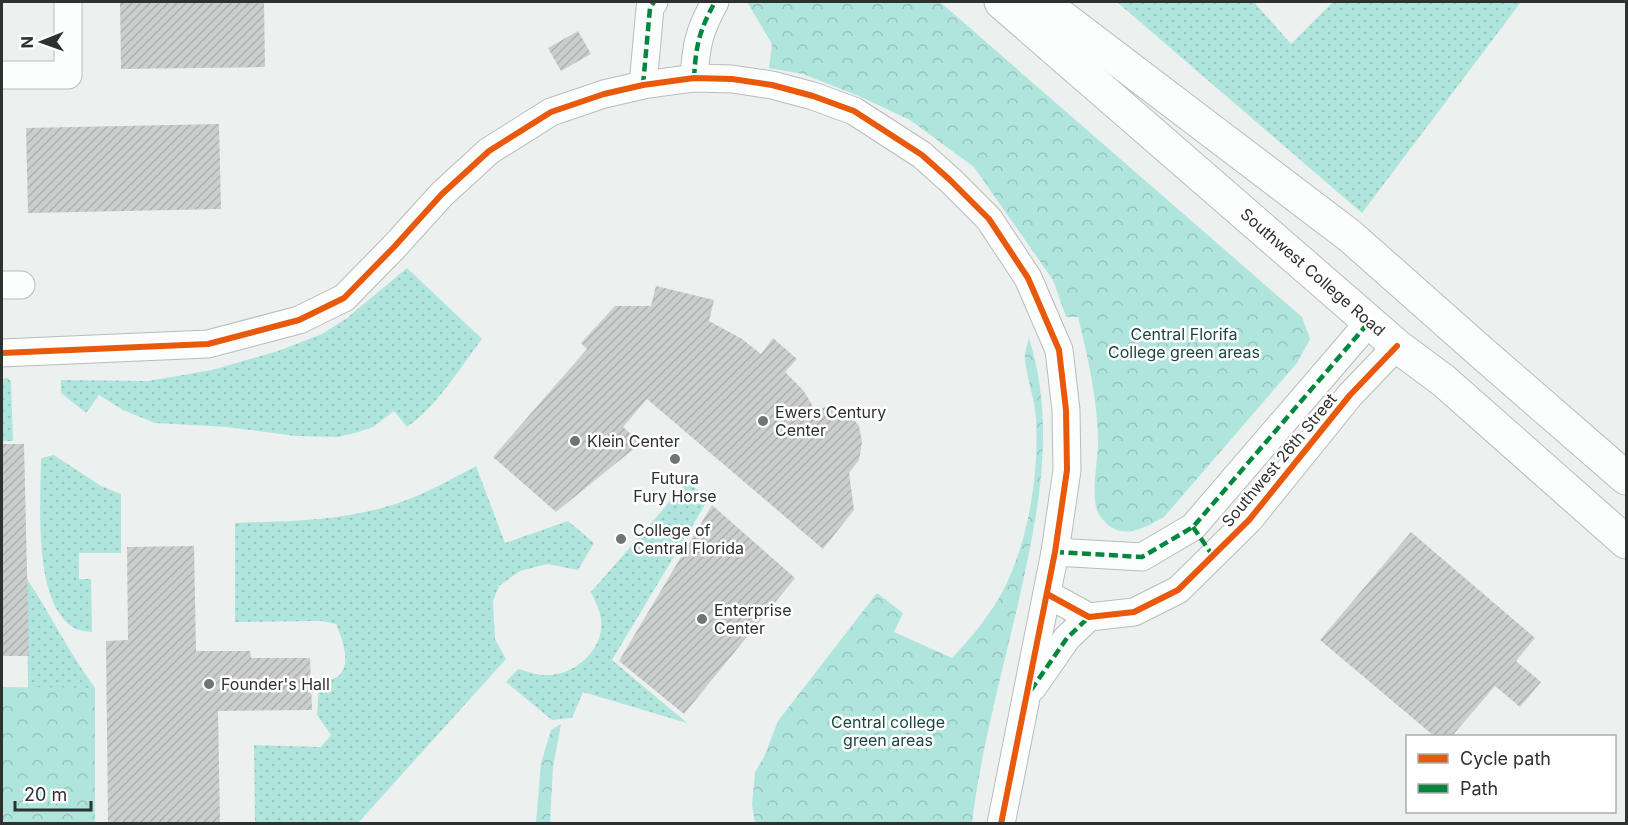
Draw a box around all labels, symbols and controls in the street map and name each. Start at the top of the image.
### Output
north arrow [12,12,72,72]
text: N [17,36,37,49]
street label: Southwest College Road [1237,204,1389,340]
park label: Central Florifa College green areas [1108,324,1260,362]
street label: Southwest 26th Street [1217,389,1341,531]
place label: Ewers Century Center [775,402,886,440]
marker: Ewers Century Center [756,414,770,428]
place label: Klein Center [587,431,680,451]
marker: Klein Center [568,434,582,448]
marker: Futura Fury Horse [668,452,682,466]
place label: Futura Fury Horse [633,468,717,506]
place label: College of Central Florida [633,520,744,558]
marker: College of Central Florida [614,532,628,546]
place label: Enterprise Center [714,600,791,638]
marker: Enterprise Center [695,612,709,626]
place label: Founder's Hall [221,674,330,694]
marker: Founder's Hall [202,677,216,691]
park label: Central college green areas [831,712,945,750]
legend [1406,735,1616,813]
text: Cycle path [1460,748,1551,769]
scale bar [15,774,92,812]
text: Path [1460,778,1498,799]
text: 20 m [24,784,67,805]

